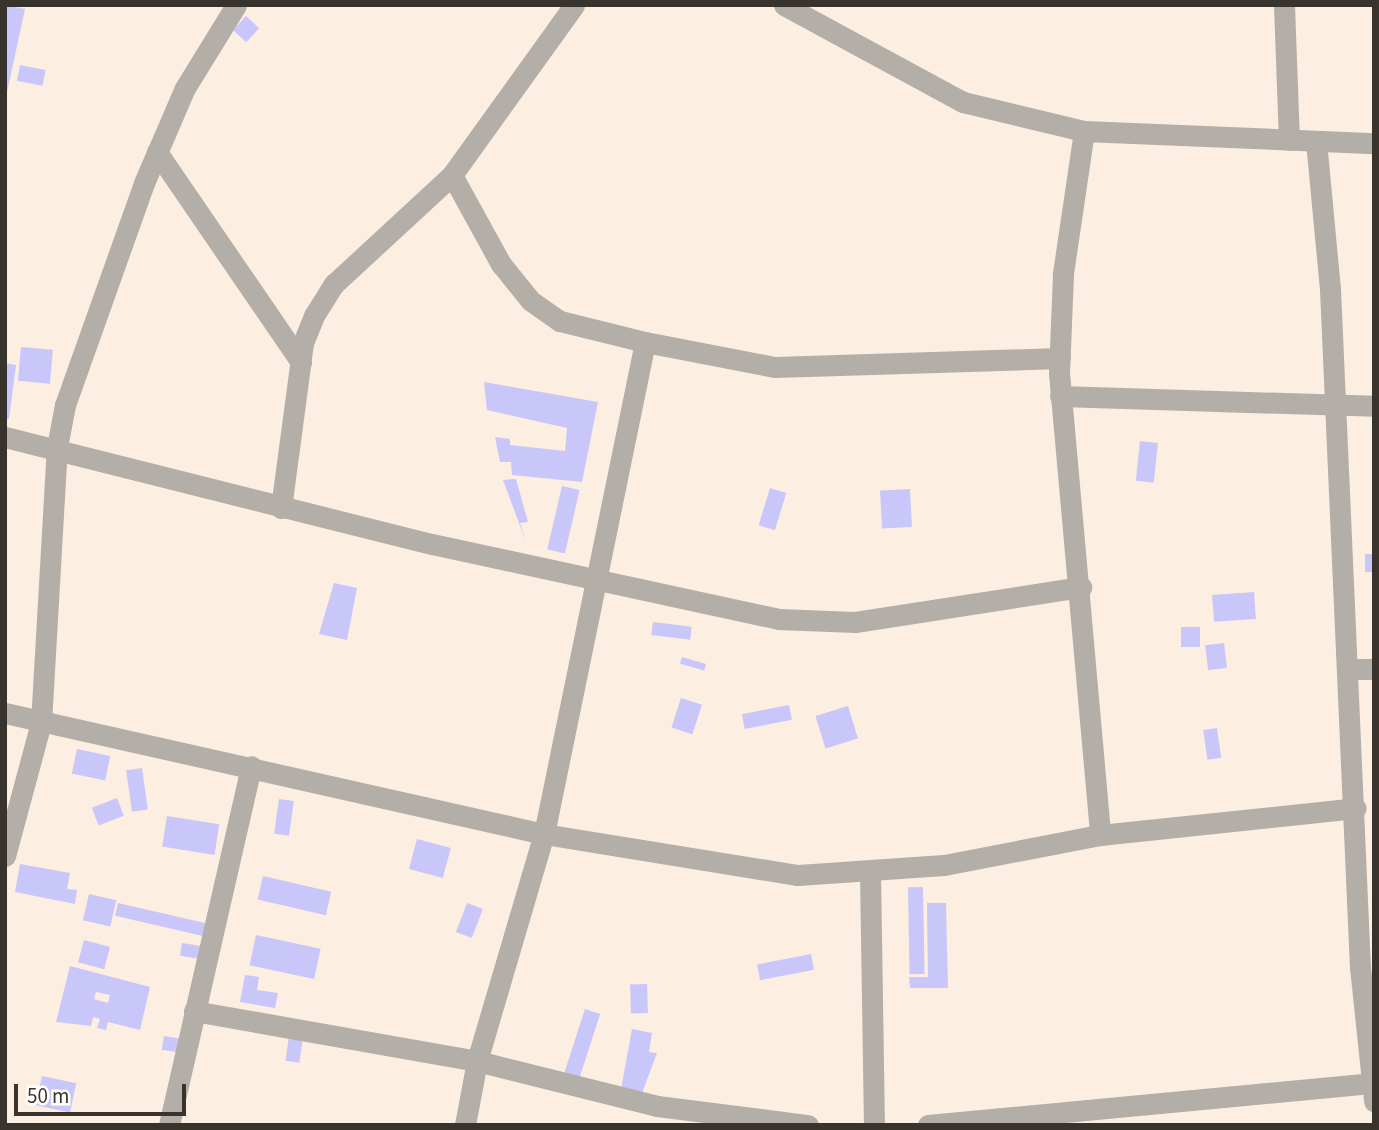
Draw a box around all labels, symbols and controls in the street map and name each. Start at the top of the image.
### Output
scale bar [18,1070,189,1114]
text: 50 m [27,1081,69,1111]

